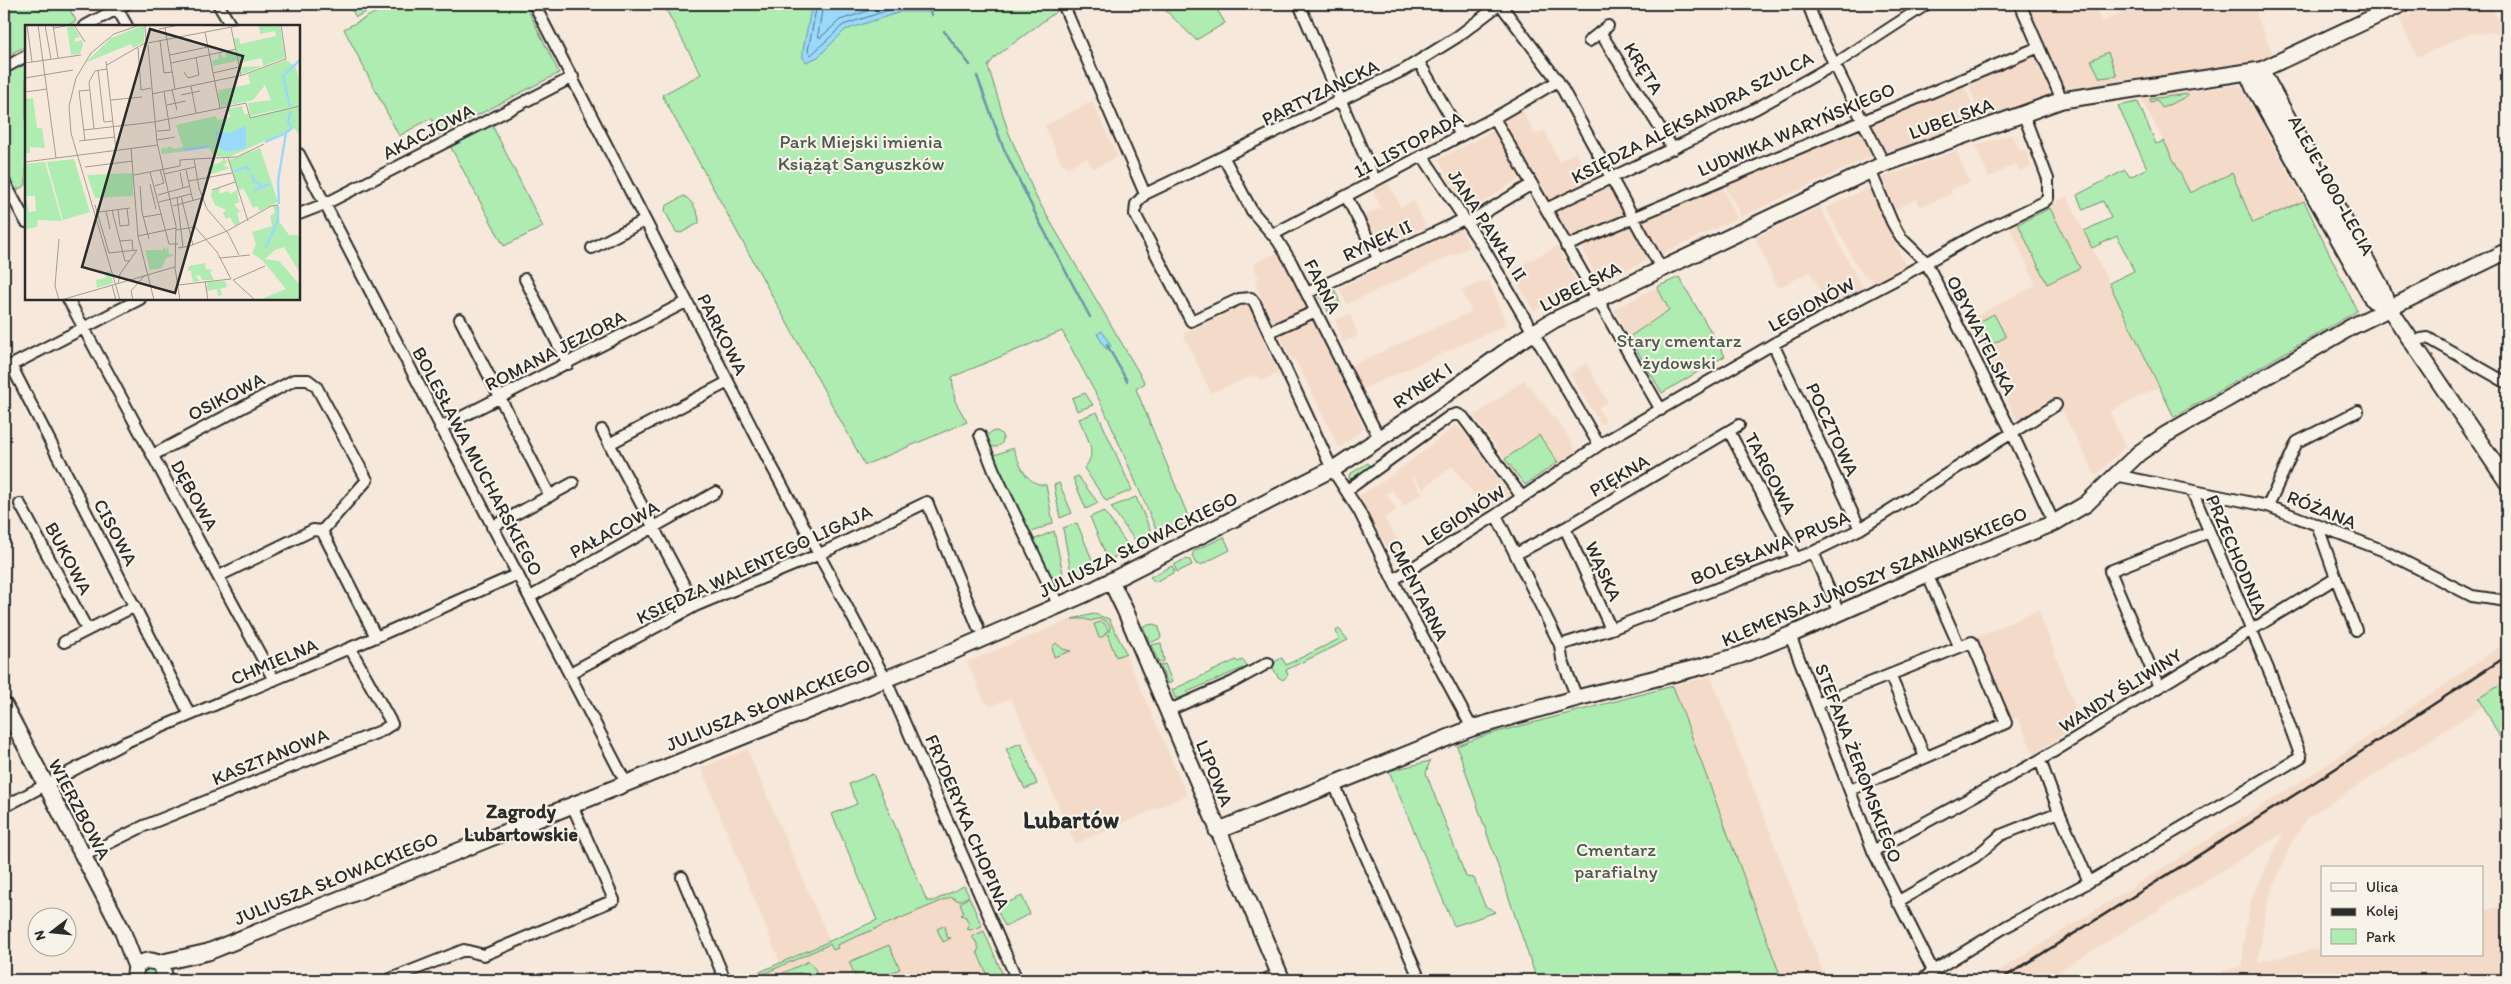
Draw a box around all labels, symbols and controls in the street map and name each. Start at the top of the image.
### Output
inset map [25,25,300,300]
street label: KRĘTA [1619,38,1668,99]
street label: KSIĘDZA ALEKSANDRA SZULCA [1567,46,1817,189]
street label: PARTYZANCKA [1258,54,1383,131]
street label: LUDWIKA WARYŃSKIEGO [1694,77,1898,182]
street label: LUBELSKA [1906,93,1997,144]
street label: AKACJOWA [378,99,478,164]
street label: 11 LISTOPADA [1349,106,1467,183]
street label: ALEJE 1000-LECIA [2283,111,2380,259]
park label: Park Miejski imienia Książąt Sanguszków [778,130,944,175]
street label: JANA PAWŁA II [1443,165,1532,285]
street label: RYNEK II [1339,214,1416,267]
street label: FARNA [1299,255,1346,317]
street label: LUBELSKA [1536,256,1625,317]
street label: LEGIONÓW [1764,272,1858,337]
street label: OBYWATELSKA [1942,272,2022,399]
street label: PARKOWA [692,290,753,379]
street label: ROMANA JEZIORA [481,305,630,396]
park label: Stary cmentarz żydowski [1616,329,1742,374]
street label: BOLESŁAWA MUCHARSKIEGO [407,343,548,580]
street label: RYNEK I [1388,357,1456,414]
street label: OSIKOWA [184,367,269,426]
street label: POCZTOWA [1801,379,1864,480]
street label: TARGOWA [1740,429,1802,518]
street label: PIĘKNA [1585,449,1653,502]
street label: DĘBOWA [166,456,223,535]
street label: LEGIONÓW [1417,480,1509,551]
street label: RÓŻANA [2284,485,2360,534]
street label: JULIUSZA SŁOWACKIEGO [1035,486,1241,603]
street label: PRZECHODNIA [2201,491,2272,617]
street label: CISOWA [88,495,143,569]
street label: PAŁACOWA [565,495,663,563]
street label: KSIĘDZA WALENTEGO LIGAJA [633,500,876,629]
street label: KLEMENSA JUNOSZY SZANIAWSKIEGO [1718,501,2031,651]
street label: BOLESŁAWA PRUSA [1687,505,1853,590]
street label: BUKOWA [40,518,97,598]
street label: CMENTARNA [1383,536,1454,645]
street label: WĄSKA [1580,538,1627,605]
street label: CHMIELNA [227,633,321,690]
street label: WANDY ŚLIWINY [2054,643,2186,738]
street label: JULIUSZA SŁOWACKIEGO [663,653,874,756]
street label: STEFANA ŻEROMSKIEGO [1810,660,1907,866]
street label: KASZTANOWA [209,723,332,790]
street label: FRYDERYKA CHOPINA [920,731,1015,913]
street label: LIPOWA [1191,737,1238,810]
street label: WIERZBOWA [43,755,116,864]
district label: Zagrody Lubartowskie [464,799,578,846]
district label: Lubartów [1023,805,1120,834]
street label: JULIUSZA SŁOWACKIEGO [231,827,442,930]
park label: Cmentarz parafialny [1574,838,1658,883]
legend [2321,866,2484,956]
text: Ulica [2366,878,2399,896]
text: Kolej [2366,902,2398,920]
north arrow [28,906,78,956]
text: Park [2366,928,2396,946]
text: N [31,929,49,942]

